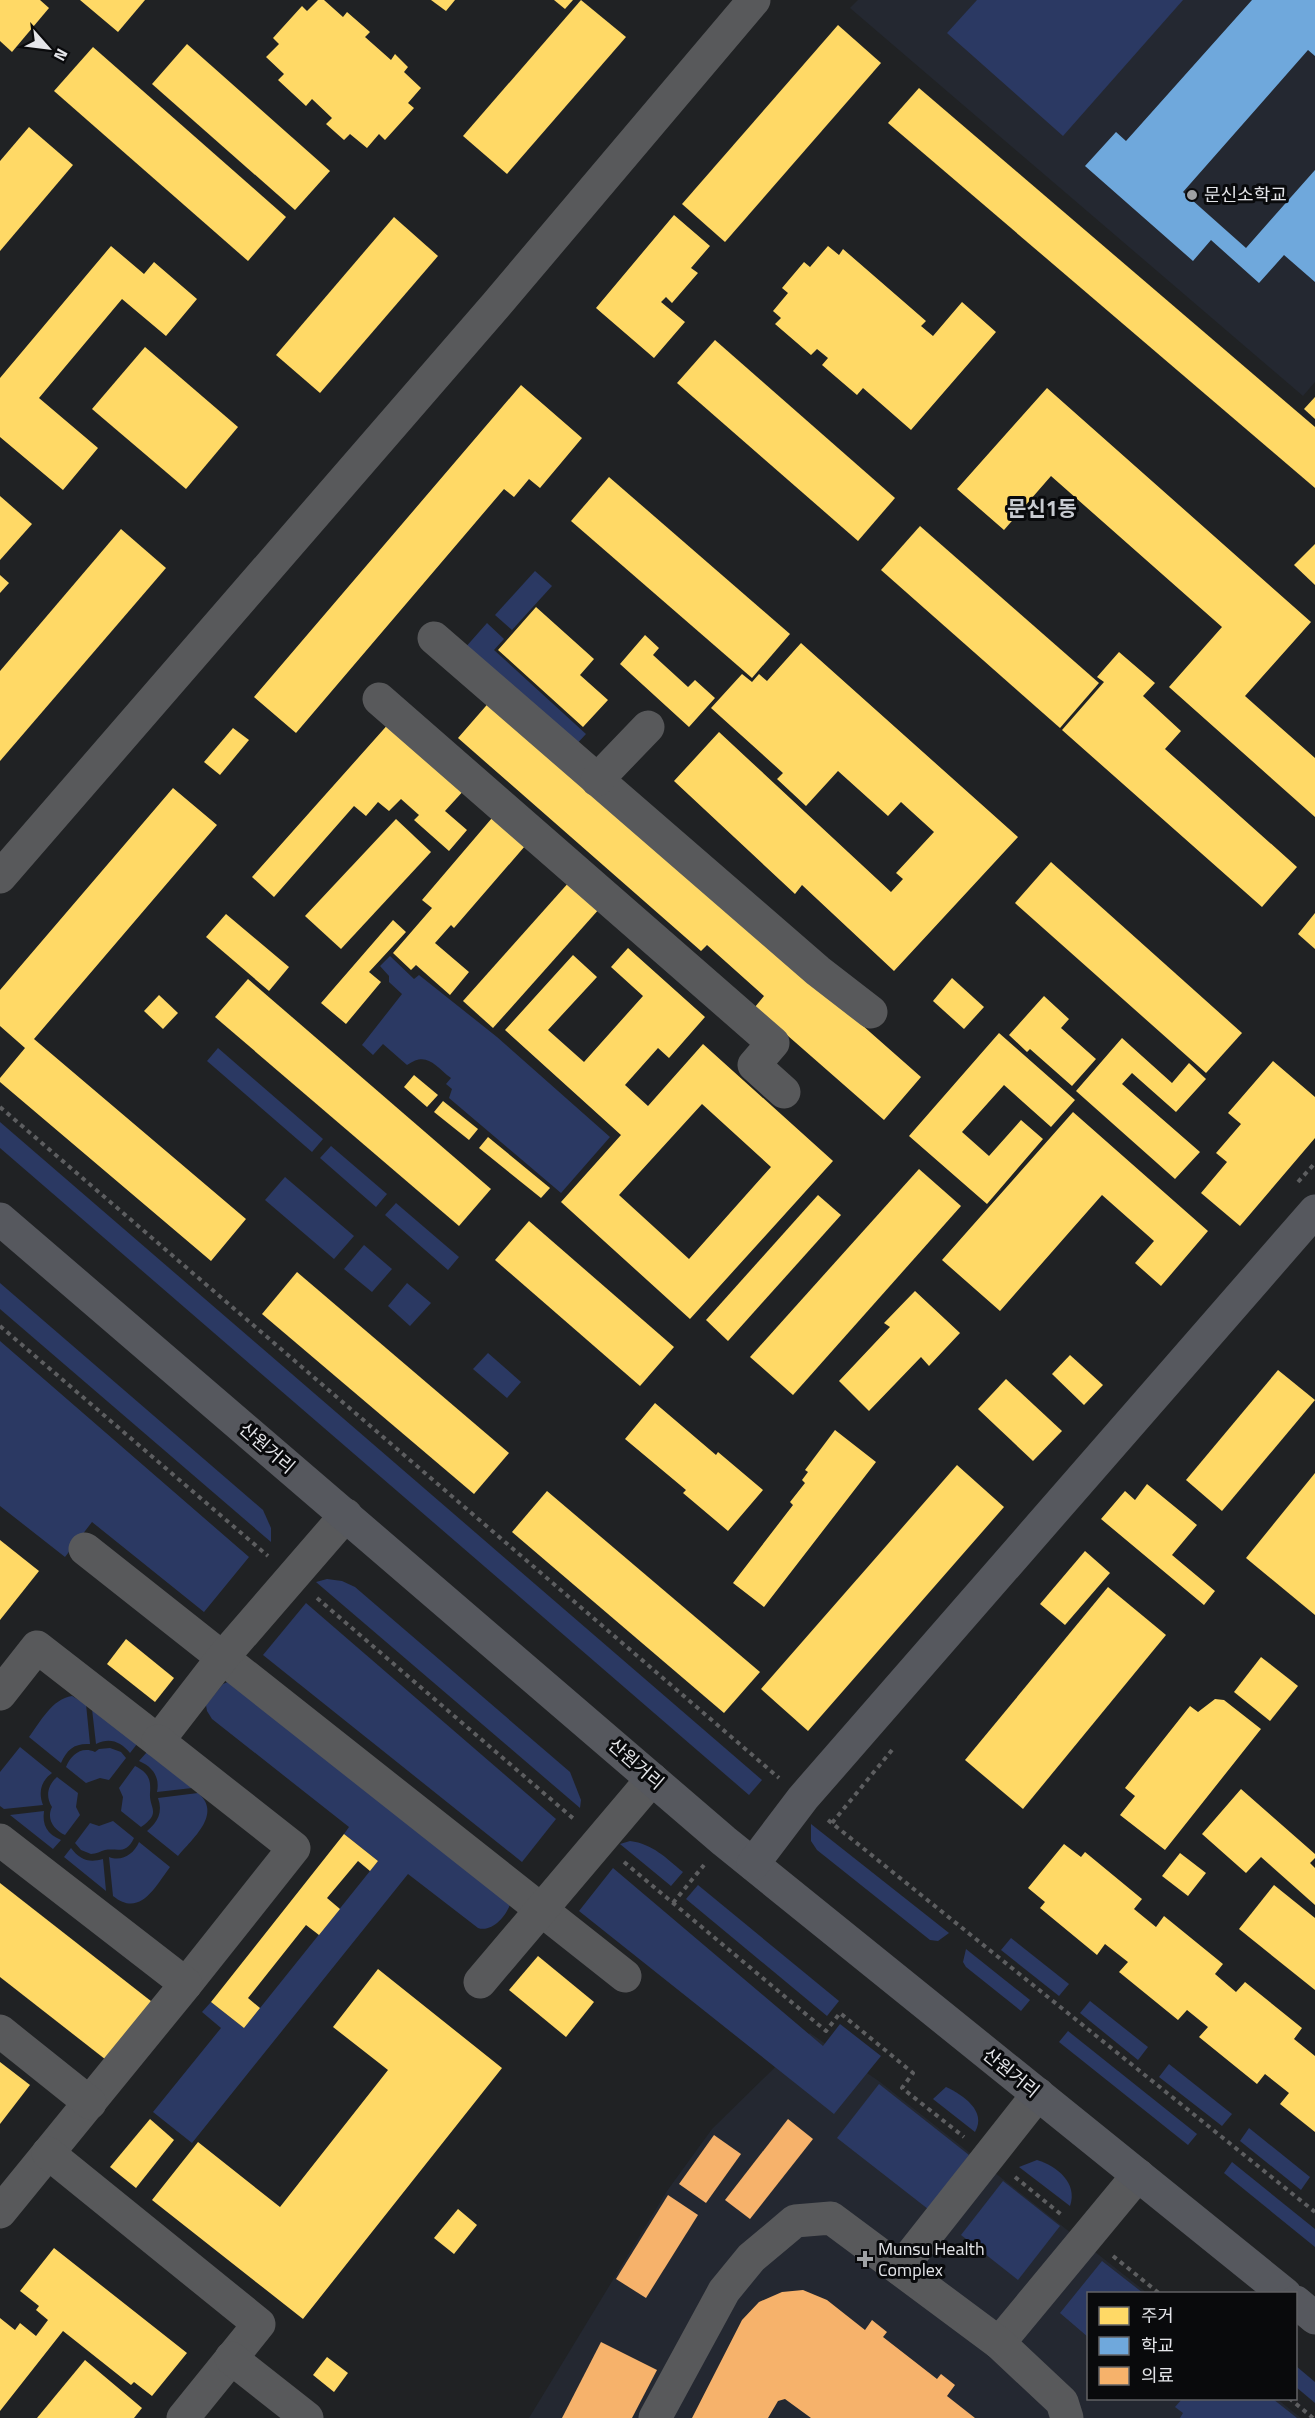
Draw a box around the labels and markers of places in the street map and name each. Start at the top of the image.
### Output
place label: 문신소학교 [1204,181,1287,208]
marker: 문신소학교 [1185,188,1199,202]
place label: Munsu Health Complex [878,2235,985,2283]
marker: Munsu Health Complex [856,2250,874,2268]

